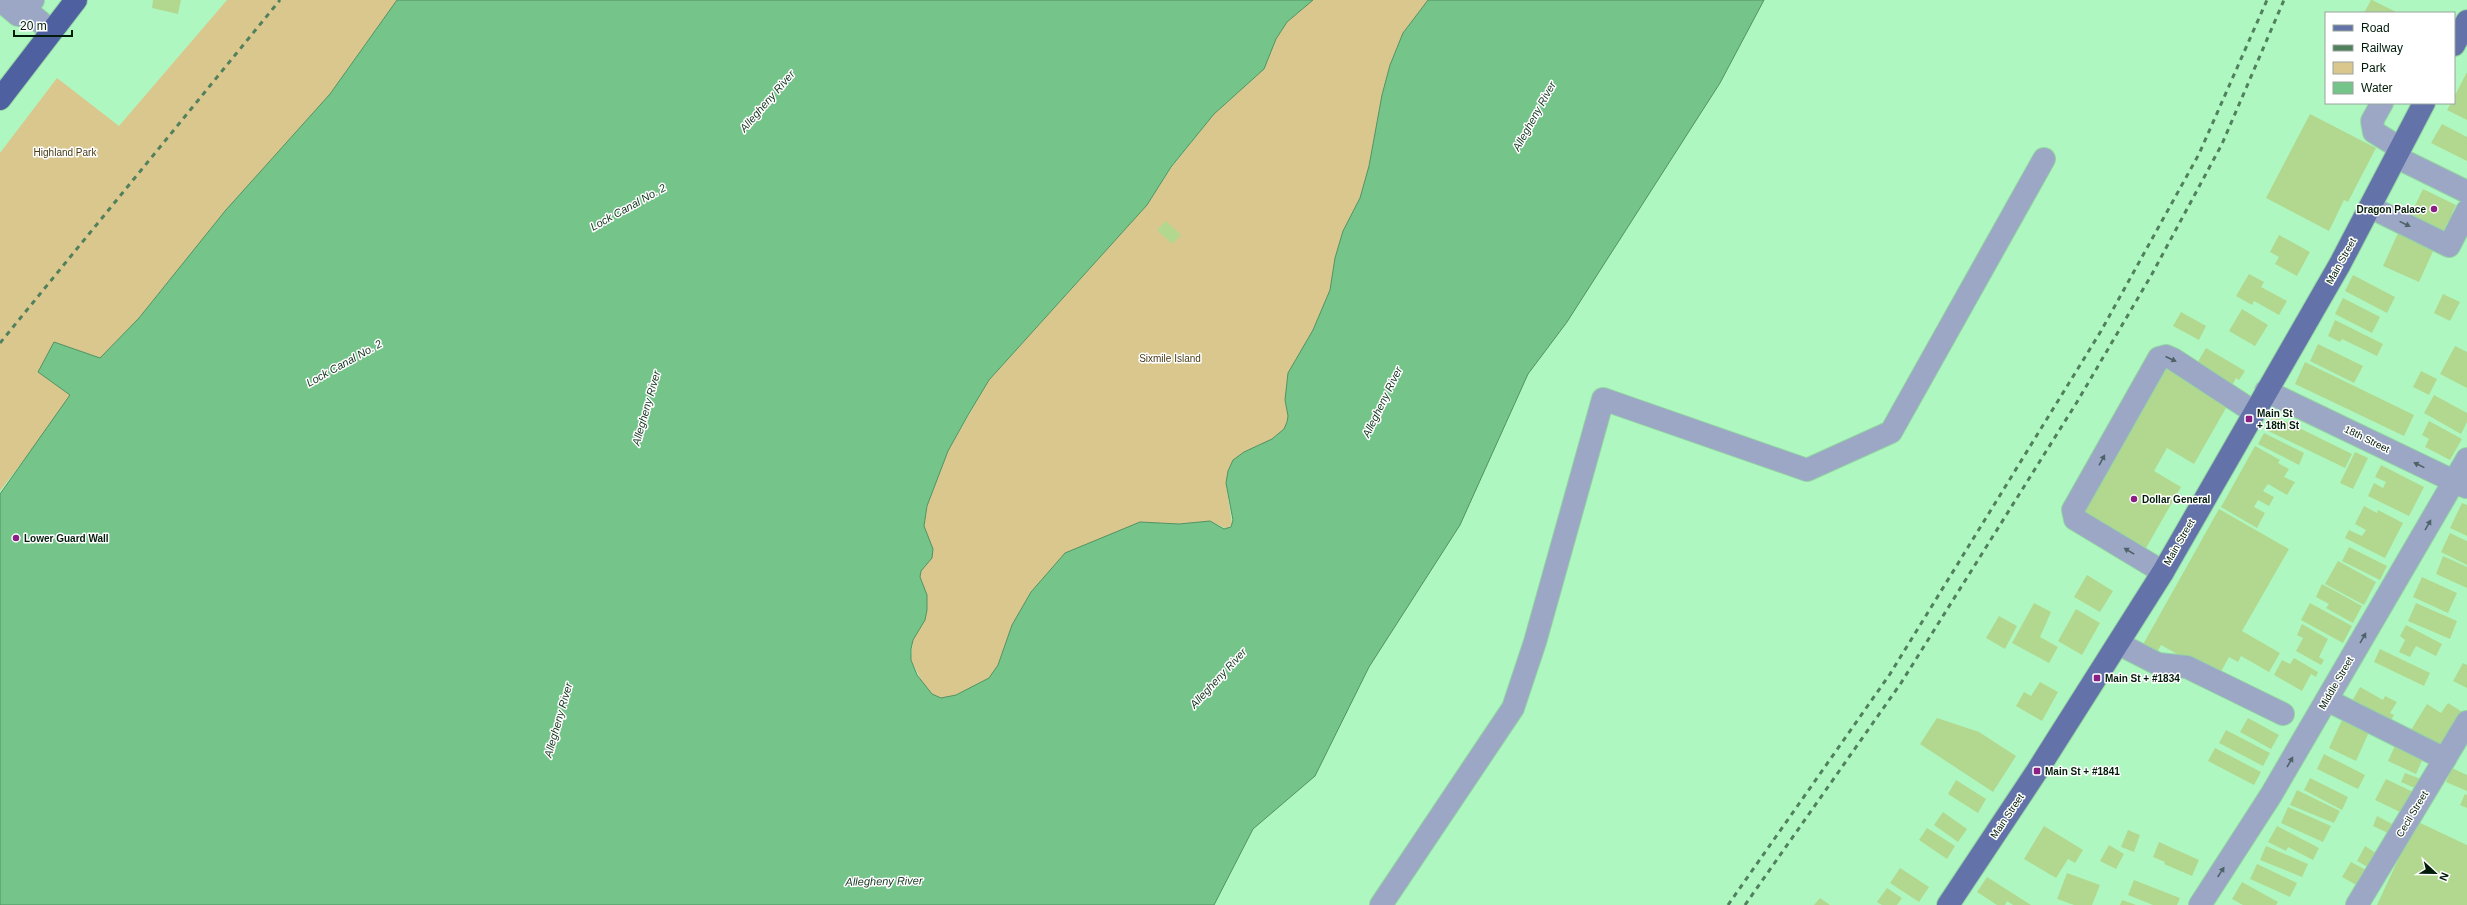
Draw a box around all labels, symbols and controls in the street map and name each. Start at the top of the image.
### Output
scale bar [14,12,72,38]
legend [2325,12,2455,104]
text: 20 m [20,19,47,33]
text: Road [2361,21,2390,35]
text: Railway [2361,41,2403,55]
text: Park [2361,61,2387,75]
water label: Allegheny River [737,67,798,135]
water label: Allegheny River [1510,78,1559,153]
text: Water [2361,81,2393,95]
park label: Highland Park [34,147,97,158]
water label: Lock Canal No. 2 [588,181,668,233]
place label: Dragon Palace [2357,204,2426,215]
marker: Dragon Palace [2429,204,2439,214]
one-way arrow [2399,221,2410,228]
street label: Main Street [2324,236,2358,286]
water label: Lock Canal No. 2 [304,337,384,389]
park label: Sixmile Island [1139,353,1201,364]
one-way arrow [2165,356,2177,362]
water label: Allegheny River [1359,364,1405,440]
water label: Allegheny River [629,368,663,448]
place label: Main St + 18th St [2257,408,2300,431]
marker: Main St + 18th St [2244,414,2254,424]
street label: 18th Street [2343,423,2392,455]
one-way arrow [2098,454,2105,465]
one-way arrow [2413,462,2424,468]
marker: Dollar General [2129,494,2139,504]
place label: Dollar General [2142,494,2211,505]
street label: Main Street [2161,517,2197,567]
one-way arrow [2425,519,2432,531]
marker: Lower Guard Wall [11,533,21,543]
place label: Lower Guard Wall [24,533,109,544]
one-way arrow [2123,548,2135,555]
one-way arrow [2359,632,2366,644]
water label: Allegheny River [1187,645,1250,711]
street label: Middle Street [2317,655,2356,711]
marker: Main St + #1834 [2092,673,2102,683]
place label: Main St + #1834 [2105,673,2180,684]
water label: Allegheny River [541,680,575,760]
one-way arrow [2287,756,2294,768]
marker: Main St + #1841 [2032,766,2042,776]
place label: Main St + #1841 [2045,766,2120,777]
street label: Cecil Street [2394,789,2430,839]
street label: Main Street [1988,792,2026,840]
north arrow [2415,853,2455,893]
one-way arrow [2217,867,2225,877]
text: N [2437,871,2451,883]
water label: Allegheny River [844,874,924,888]

